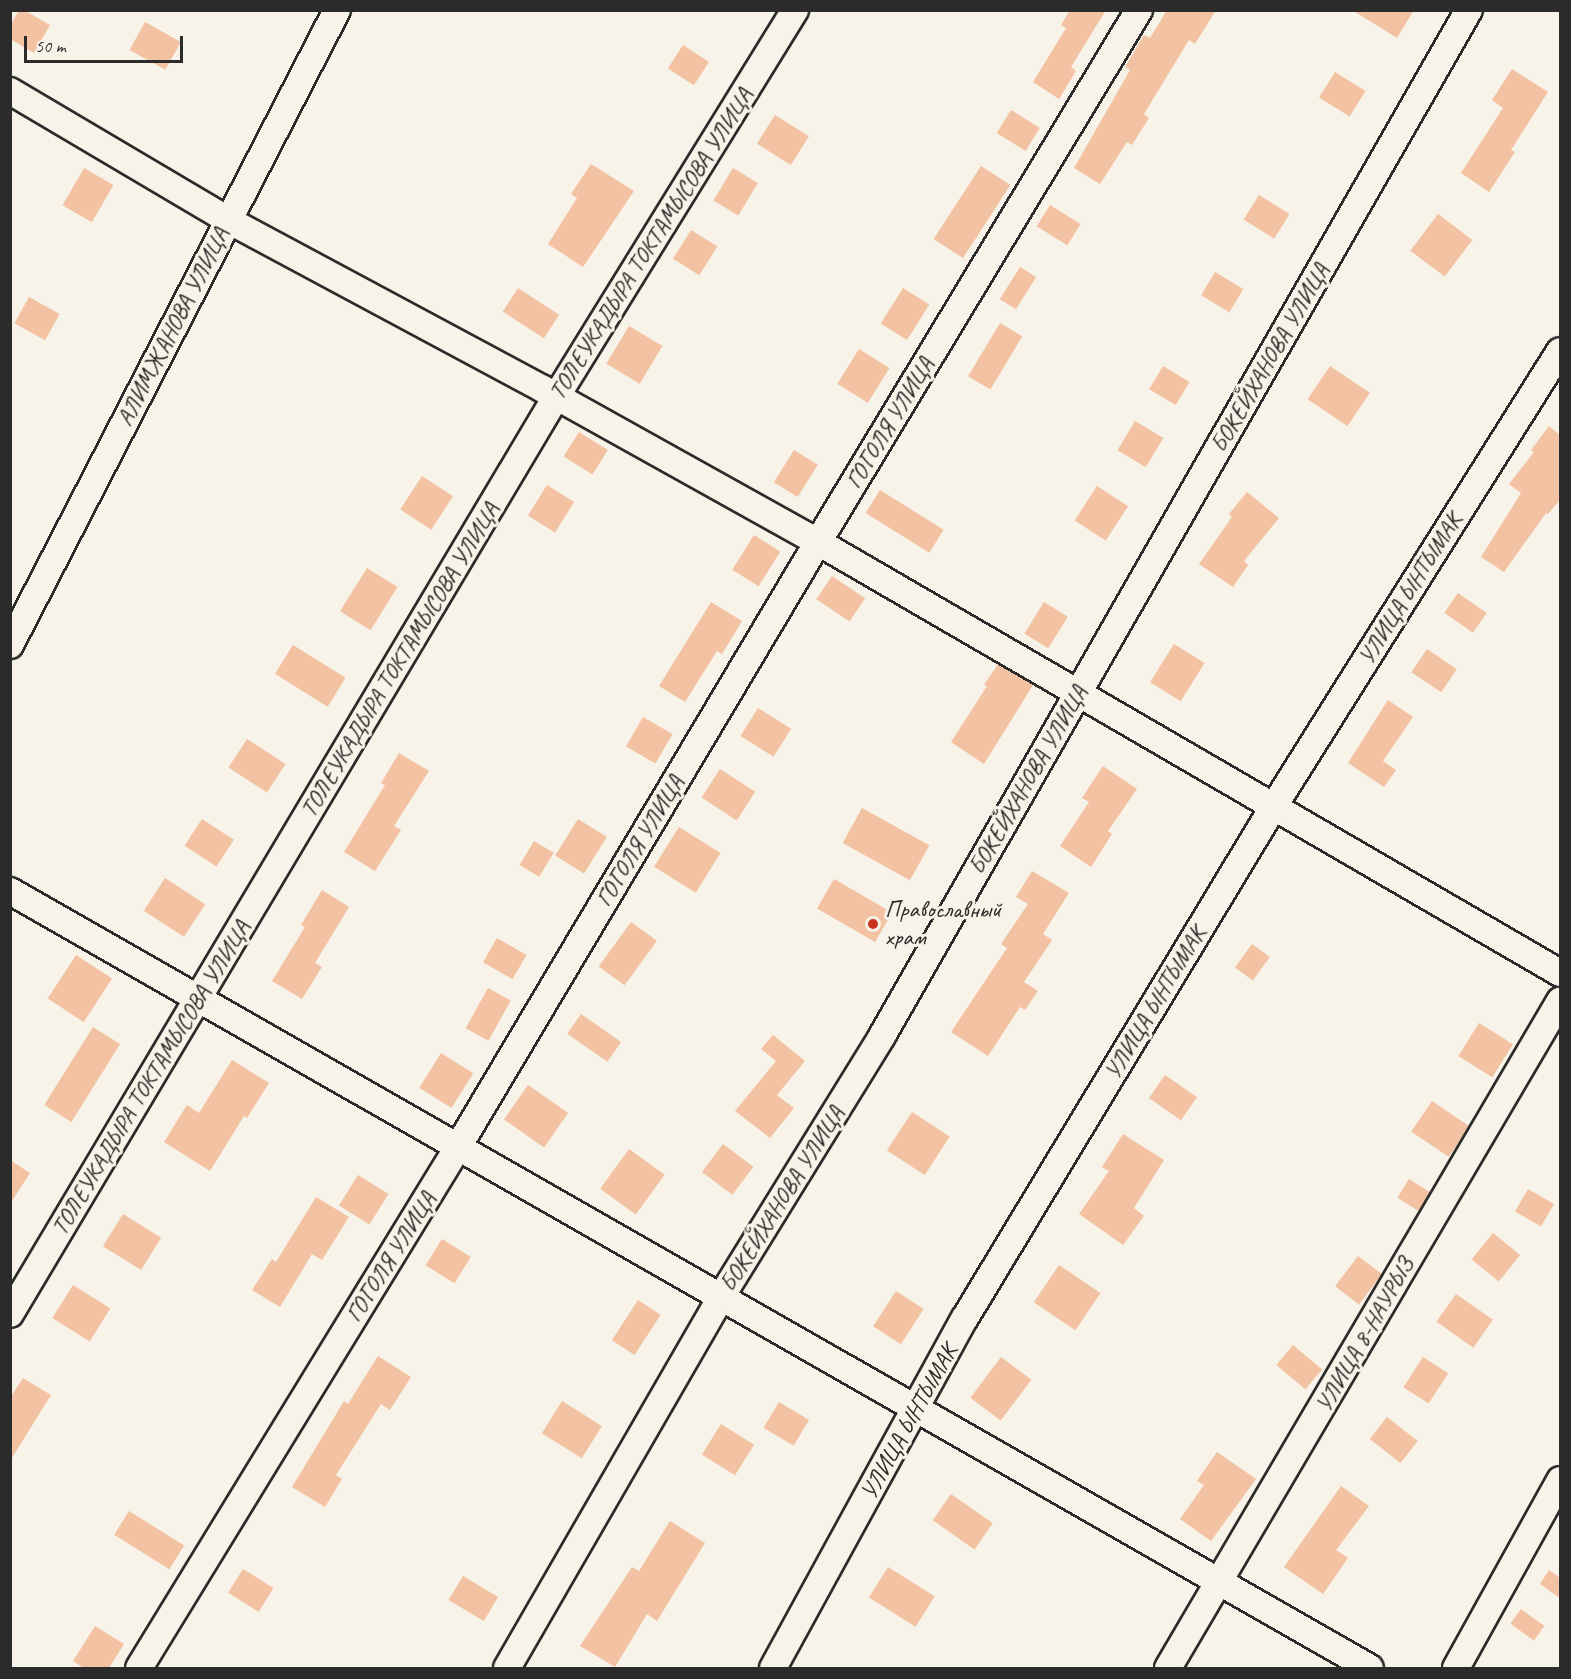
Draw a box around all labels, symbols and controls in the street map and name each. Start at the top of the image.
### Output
scale bar [27,24,186,62]
text: 50 m [35,35,66,57]
street label: ТОЛЕУКАДЫРА ТОКТАМЫСОВА УЛИЦА [543,83,759,405]
street label: АЛИМЖАНОВА УЛИЦА [111,224,235,430]
street label: БОКЕЙХАНОВА УЛИЦА [1204,259,1336,457]
street label: ГОГОЛЯ УЛИЦА [840,352,940,494]
street label: ТОЛЕУКАДЫРА ТОКТАМЫСОВА УЛИЦА [295,498,505,822]
street label: УЛИЦА ЫНТЫМАК [1352,508,1468,670]
street label: БОКЕЙХАНОВА УЛИЦА [962,681,1094,879]
street label: ГОГОЛЯ УЛИЦА [590,770,690,912]
place label: Православный храм [885,896,1001,952]
street label: ТОЛЕУКАДЫРА ТОКТАМЫСОВА УЛИЦА [46,916,256,1240]
marker: Православный храм [866,917,880,931]
street label: УЛИЦА ЫНТЫМАК [1098,922,1212,1084]
street label: БОКЕЙХАНОВА УЛИЦА [713,1101,851,1297]
street label: ГОГОЛЯ УЛИЦА [340,1187,442,1327]
street label: УЛИЦА 8-НАУРЫЗ [1309,1253,1421,1417]
street label: УЛИЦА ЫНТЫМАК [855,1340,963,1504]

